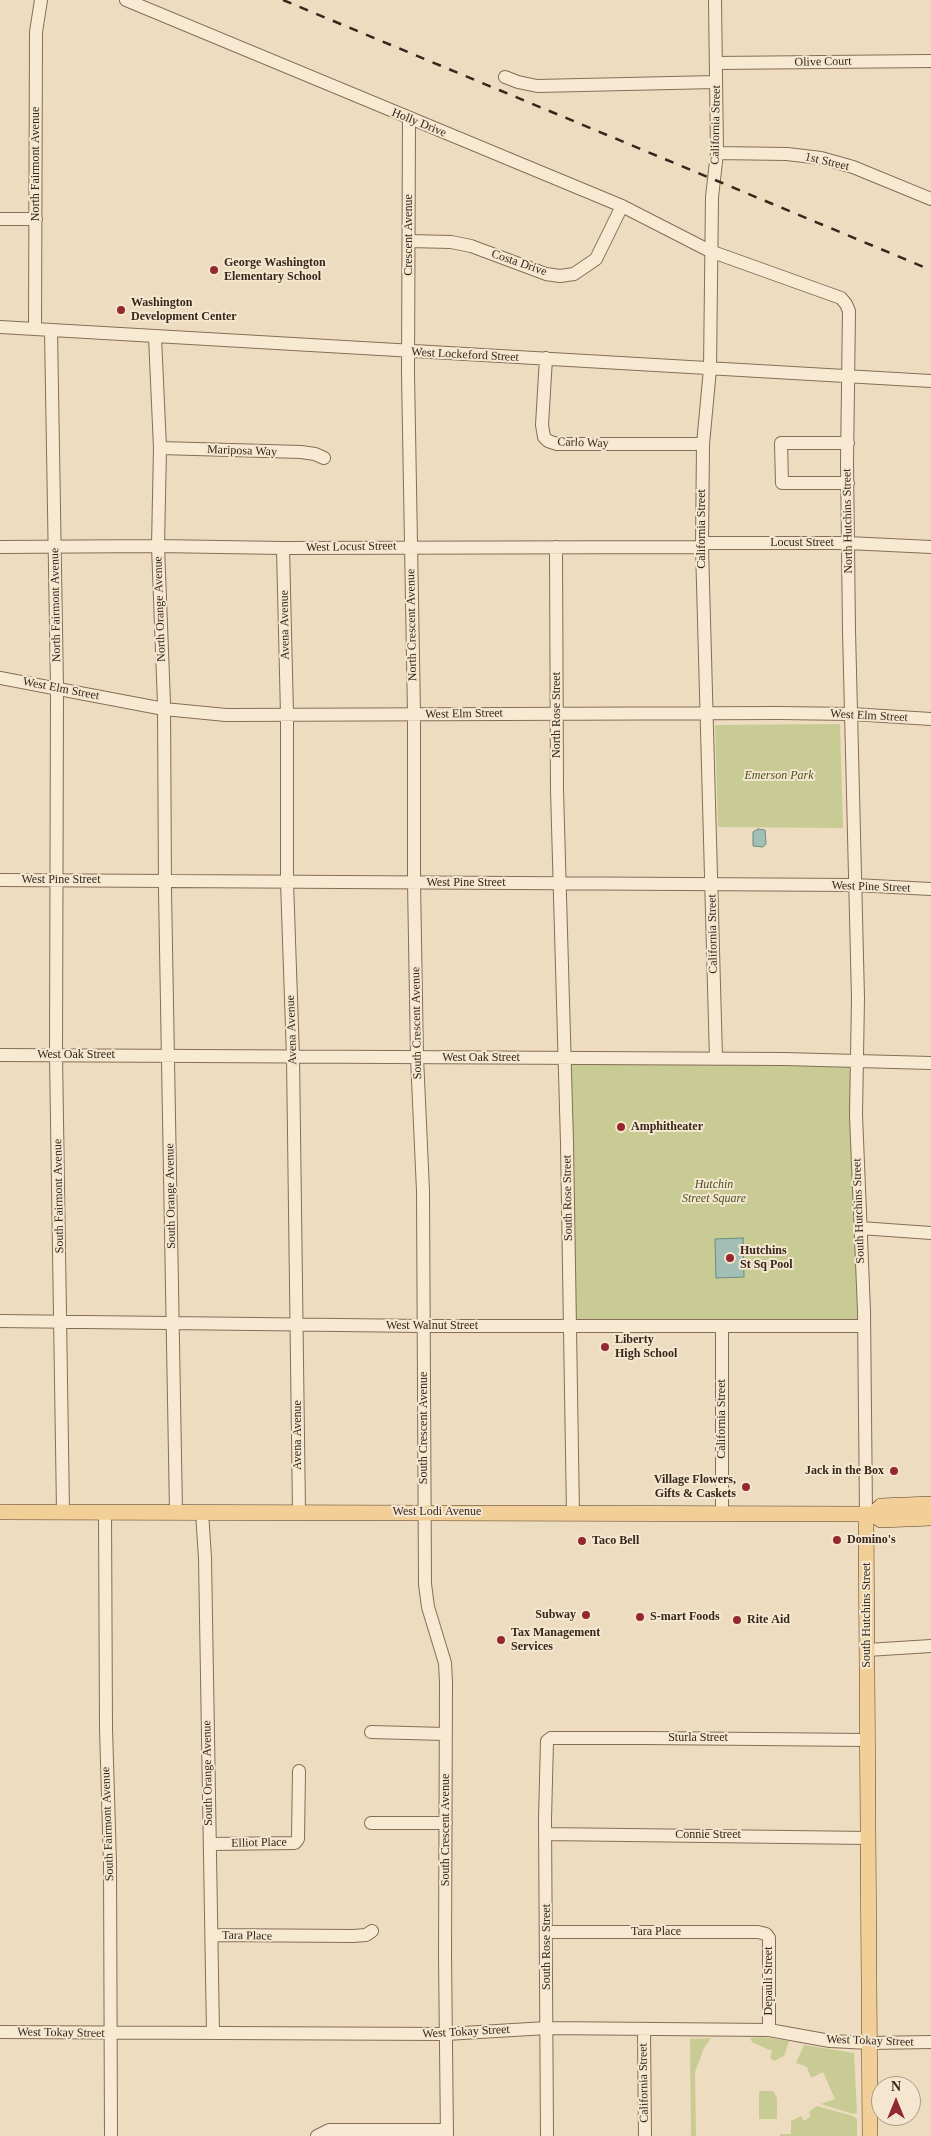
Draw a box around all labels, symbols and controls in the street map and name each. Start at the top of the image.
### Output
street label: Olive Court [794,54,852,70]
street label: California Street [708,85,724,165]
street label: Holly Drive [390,106,448,140]
street label: North Fairmont Avenue [29,107,43,221]
street label: 1st Street [803,150,851,174]
street label: Crescent Avenue [402,194,416,276]
street label: Costa Drive [489,247,549,279]
place label: George Washington Elementary School [224,256,326,284]
marker: George Washington Elementary School [208,264,220,276]
place label: Washington Development Center [131,296,237,324]
marker: Washington Development Center [115,304,127,316]
street label: West Lockeford Street [411,345,519,365]
street label: Carlo Way [557,435,609,451]
street label: Mariposa Way [207,443,277,459]
street label: North Hutchins Street [840,468,856,574]
street label: California Street [695,489,709,569]
street label: Locust Street [770,536,834,550]
street label: West Locust Street [306,539,396,555]
street label: North Fairmont Avenue [48,548,64,662]
street label: North Orange Avenue [151,556,169,662]
street label: North Crescent Avenue [404,569,420,681]
street label: Avena Avenue [277,590,293,660]
street label: North Rose Street [550,672,564,758]
street label: West Elm Street [21,675,101,703]
street label: West Elm Street [425,706,503,722]
street label: West Elm Street [830,707,908,725]
park label: Emerson Park [745,769,813,783]
street label: West Pine Street [21,873,101,887]
street label: West Pine Street [426,876,506,890]
street label: West Pine Street [831,878,911,896]
street label: California Street [705,894,721,974]
street label: South Crescent Avenue [409,967,425,1079]
street label: Avena Avenue [284,995,300,1065]
street label: West Oak Street [37,1048,115,1062]
street label: West Oak Street [442,1051,520,1065]
place label: Amphitheater [631,1120,703,1134]
marker: Amphitheater [615,1121,627,1133]
street label: South Fairmont Avenue [51,1139,67,1253]
street label: South Orange Avenue [163,1143,179,1249]
street label: South Rose Street [560,1155,576,1241]
street label: South Hutchins Street [850,1158,868,1264]
park label: Hutchin Street Square [682,1178,746,1206]
place label: Hutchins St Sq Pool [740,1244,793,1272]
marker: Hutchins St Sq Pool [724,1252,736,1264]
street label: West Walnut Street [386,1319,478,1333]
place label: Liberty High School [615,1333,677,1361]
marker: Liberty High School [599,1341,611,1353]
street label: South Crescent Avenue [417,1372,431,1484]
street label: California Street [715,1379,729,1459]
street label: Avena Avenue [291,1400,305,1470]
place label: Jack in the Box [805,1464,884,1478]
marker: Jack in the Box [888,1465,900,1477]
place label: Village Flowers, Gifts & Caskets [654,1473,736,1501]
marker: Village Flowers, Gifts & Caskets [740,1481,752,1493]
street label: West Lodi Avenue [393,1505,481,1519]
place label: Domino's [847,1533,896,1547]
place label: Taco Bell [592,1534,639,1548]
marker: Domino's [831,1534,843,1546]
marker: Taco Bell [576,1535,588,1547]
street label: South Hutchins Street [860,1562,874,1668]
place label: Subway [535,1608,576,1622]
marker: Subway [580,1609,592,1621]
place label: S-mart Foods [650,1610,720,1624]
marker: S-mart Foods [634,1611,646,1623]
place label: Rite Aid [747,1613,790,1627]
marker: Rite Aid [731,1614,743,1626]
place label: Tax Management Services [511,1626,600,1654]
marker: Tax Management Services [495,1634,507,1646]
street label: South Orange Avenue [200,1720,216,1826]
street label: Sturla Street [668,1731,728,1745]
street label: South Fairmont Avenue [99,1767,117,1881]
street label: South Crescent Avenue [439,1774,453,1886]
street label: Connie Street [675,1828,741,1842]
street label: Elliot Place [231,1835,287,1851]
street label: South Rose Street [540,1904,554,1990]
street label: Tara Place [631,1925,681,1939]
street label: Tara Place [222,1928,272,1944]
street label: Depauli Street [762,1947,776,2015]
street label: West Tokay Street [422,2023,510,2041]
street label: West Tokay Street [17,2025,105,2041]
street label: West Tokay Street [826,2032,914,2050]
street label: California Street [636,2043,652,2123]
north arrow [871,2076,921,2126]
text: N [891,2079,901,2094]

